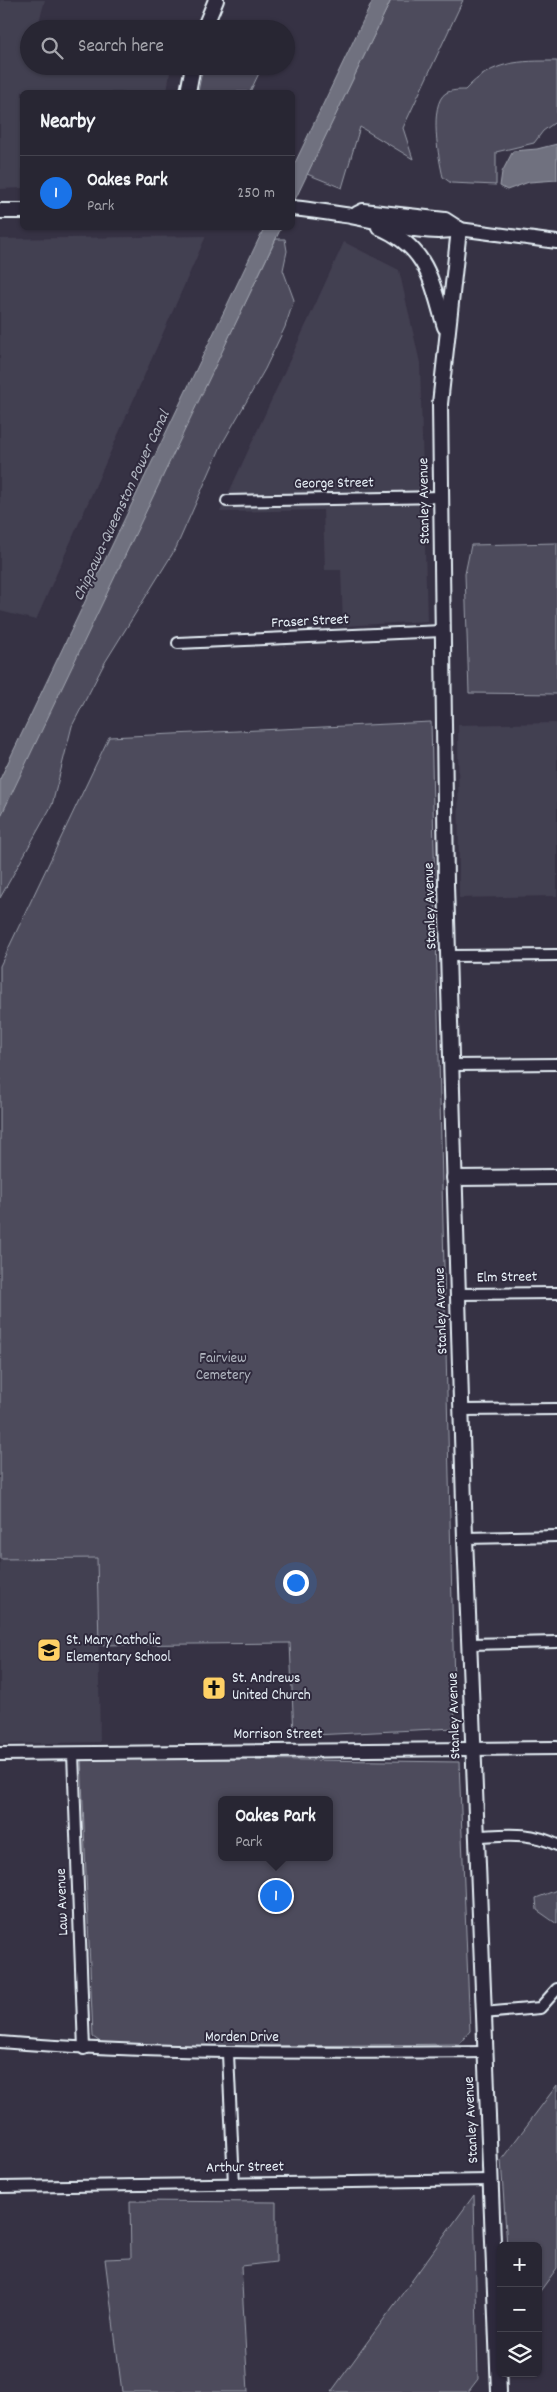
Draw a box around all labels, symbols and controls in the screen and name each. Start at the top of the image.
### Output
search box [20,20,295,75]
icon: search [38,34,66,62]
text: Search here [78,34,164,61]
text: Nearby [40,108,95,138]
text: Oakes Park [87,168,168,195]
text: 1 [54,182,58,205]
text: 250 m [237,182,275,205]
text: Park [87,195,114,218]
water label: Chippawa-Queenston Power Canal [68,406,177,605]
street label: Stanley Avenue [413,457,437,545]
street label: George Street [294,472,374,496]
street label: Fraser Street [271,609,350,635]
street label: Stanley Avenue [418,862,444,950]
street label: Elm Street [477,1266,538,1290]
street label: Stanley Avenue [429,1267,455,1355]
park label: Fairview Cemetery [196,1348,251,1387]
your location [283,1570,309,1596]
place label: St. Mary Catholic Elementary School [66,1630,171,1669]
school or university icon: St. Mary Catholic Elementary School [36,1637,62,1663]
place label: St. Andrews United Church [232,1668,311,1707]
street label: Stanley Avenue [442,1672,468,1760]
church icon: St. Andrews United Church [201,1675,227,1701]
street label: Morrison Street [233,1724,323,1746]
popup [218,1796,333,1861]
text: Oakes Park [235,1804,316,1831]
text: Park [235,1831,262,1854]
street label: Law Avenue [51,1868,75,1936]
pin: 1 [260,1877,292,1915]
street label: Morden Drive [205,2027,279,2049]
street label: Stanley Avenue [459,2076,485,2164]
street label: Arthur Street [206,2156,285,2180]
map controls [497,2242,542,2377]
button: + [497,2242,542,2287]
button: − [497,2287,542,2332]
button: layers [497,2332,542,2377]

